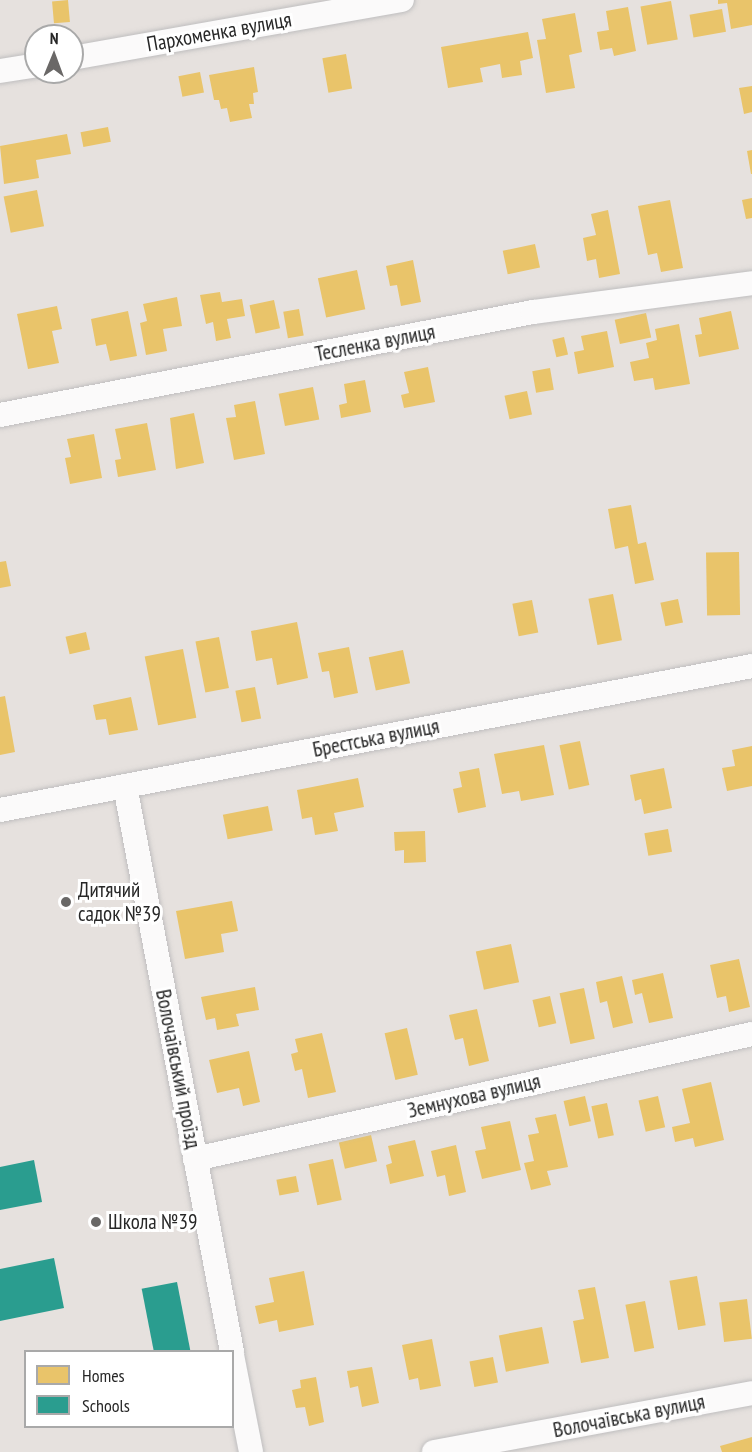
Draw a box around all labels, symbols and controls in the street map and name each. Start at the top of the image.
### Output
street label: Пархоменка вулиця [145,7,293,57]
north arrow [24,24,84,84]
text: N [50,28,59,48]
street label: Тесленка вулиця [313,319,437,367]
street label: Брестська вулиця [311,713,441,763]
place label: Дитячий садок №39 [78,877,161,927]
marker: Дитячий садок №39 [59,895,73,909]
street label: Волочаївський проїзд [150,987,206,1151]
street label: Земнухова вулиця [405,1068,543,1124]
place label: Школа №39 [108,1209,197,1235]
marker: Школа №39 [89,1215,103,1229]
legend [24,1350,234,1428]
text: Homes [82,1364,125,1387]
street label: Волочаївська вулиця [551,1389,707,1443]
text: Schools [82,1394,130,1417]

